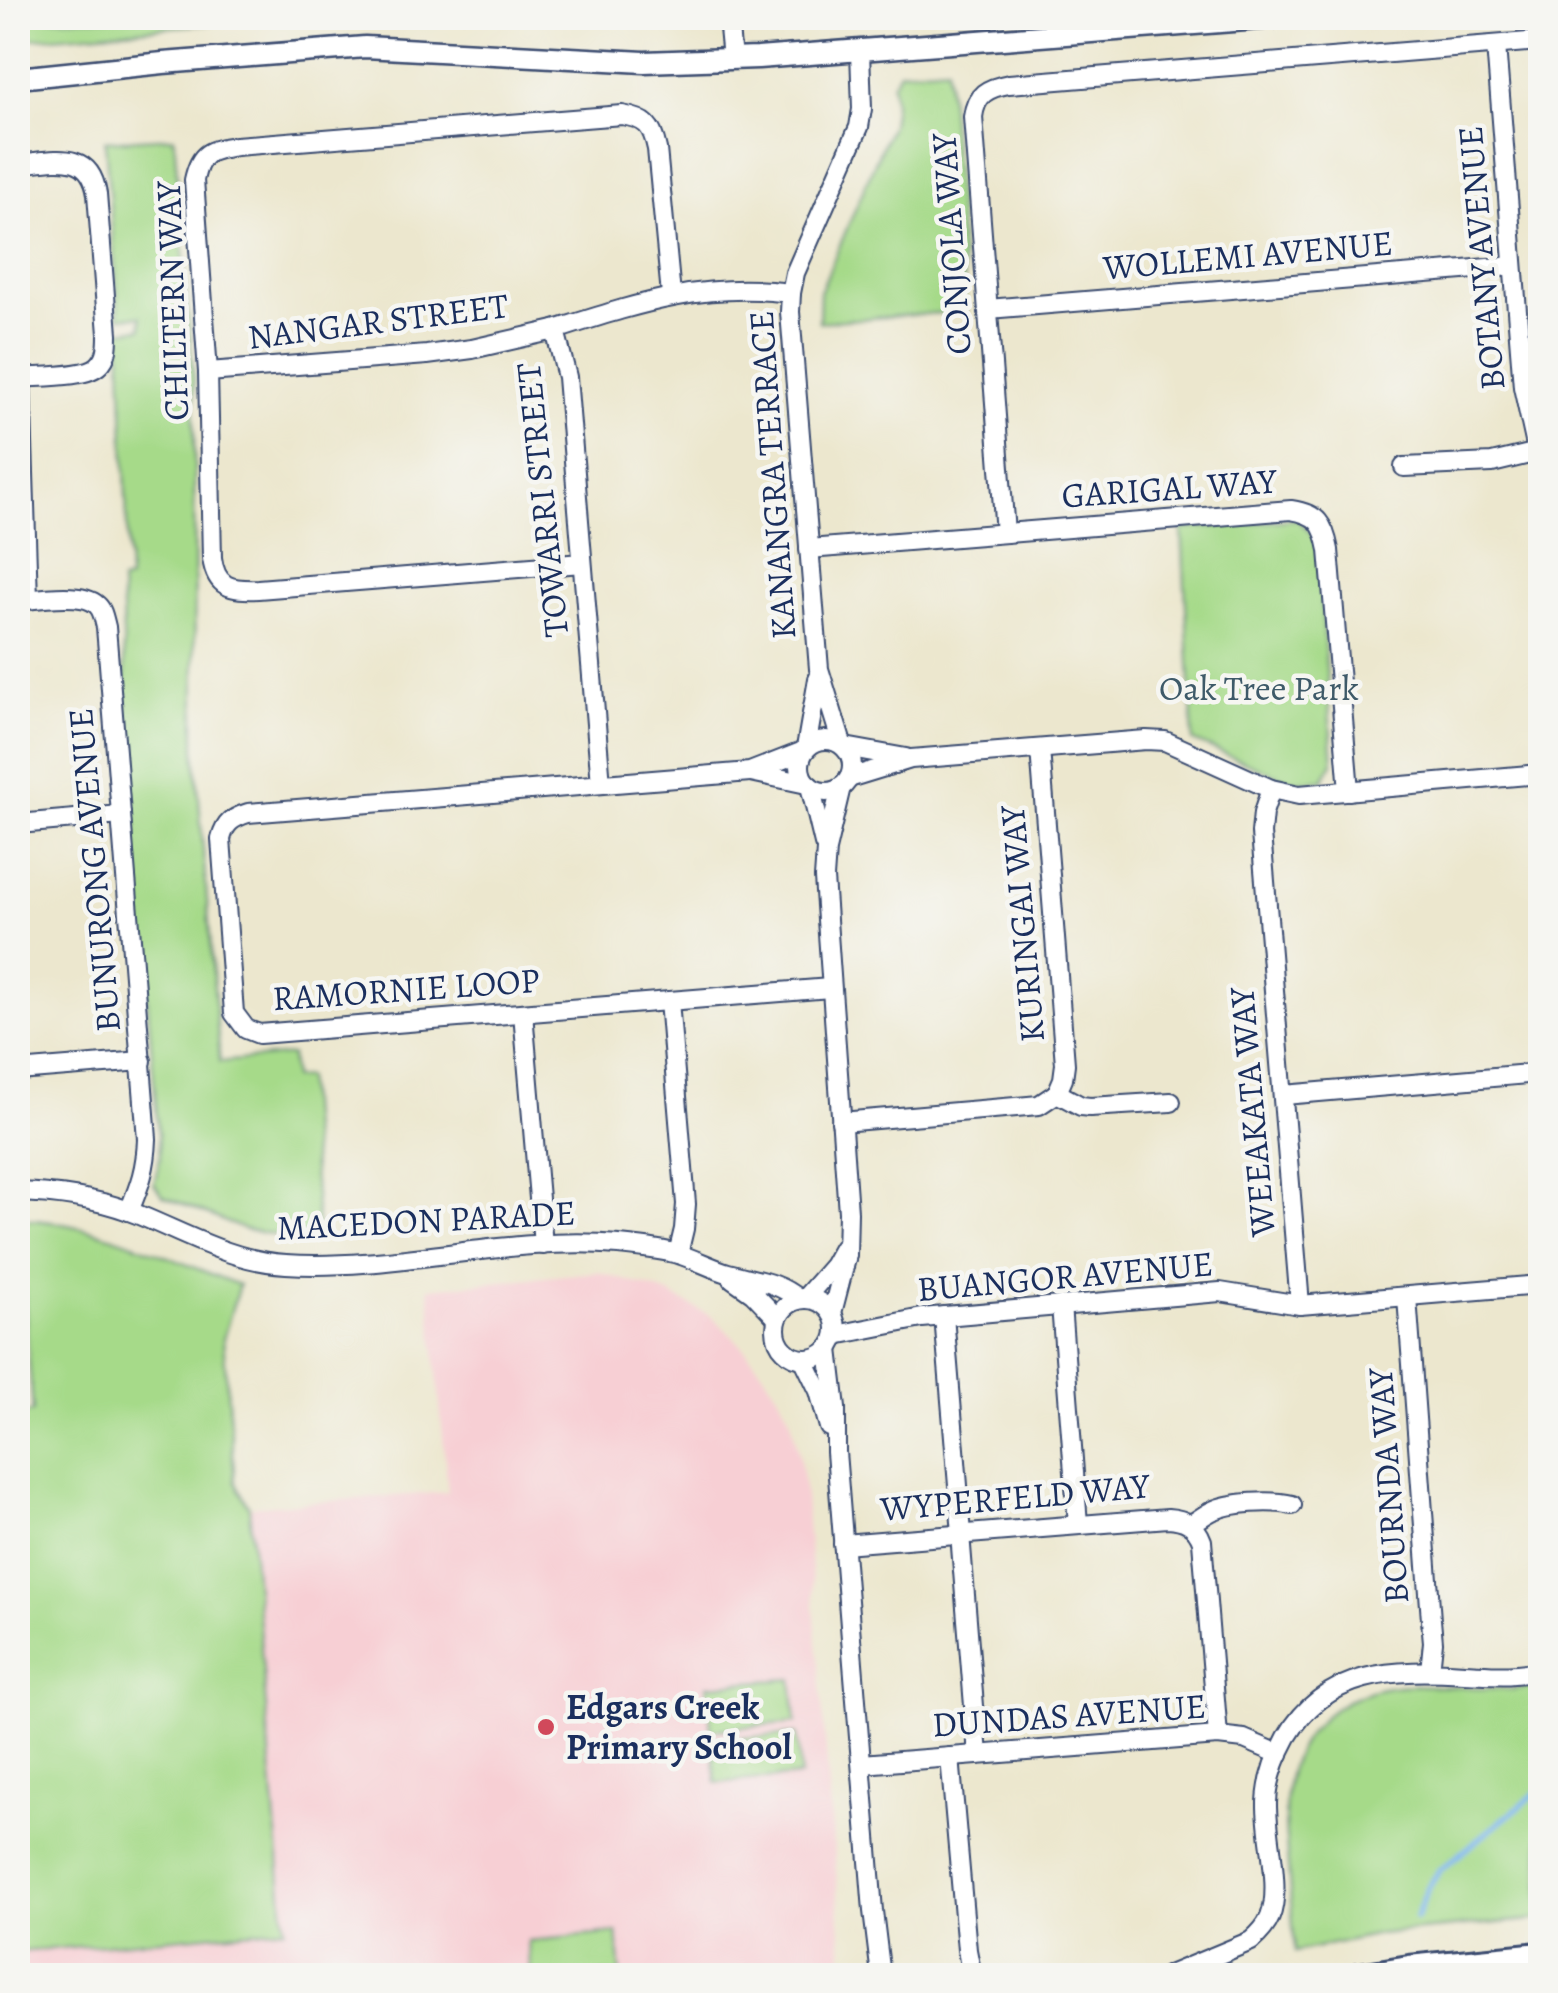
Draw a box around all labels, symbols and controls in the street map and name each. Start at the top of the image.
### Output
street label: BOTANY AVENUE [1446,124,1516,392]
street label: CONJOLA WAY [919,131,983,356]
street label: CHILTERN WAY [144,179,200,422]
street label: WOLLEMI AVENUE [1100,218,1395,292]
street label: NANGAR STREET [245,281,511,361]
street label: KANANGRA TERRACE [737,309,807,641]
street label: TOWARRI STREET [504,361,580,639]
street label: GARIGAL WAY [1060,456,1279,519]
park label: Oak Tree Park [1159,664,1359,712]
street label: BUNURONG AVENUE [56,706,132,1034]
street label: KURINGAI WAY [988,803,1056,1044]
street label: RAMORNIE LOOP [271,956,541,1022]
street label: WEEAKATA WAY [1217,984,1287,1240]
street label: MACEDON PARADE [275,1188,577,1252]
street label: BUANGOR AVENUE [915,1239,1215,1313]
street label: BOURNDA WAY [1356,1365,1420,1605]
street label: WYPERFELD WAY [877,1461,1153,1533]
street label: DUNDAS AVENUE [930,1681,1208,1749]
place label: Edgars Creek Primary School [566,1683,792,1771]
marker: Edgars Creek Primary School [535,1716,557,1738]

